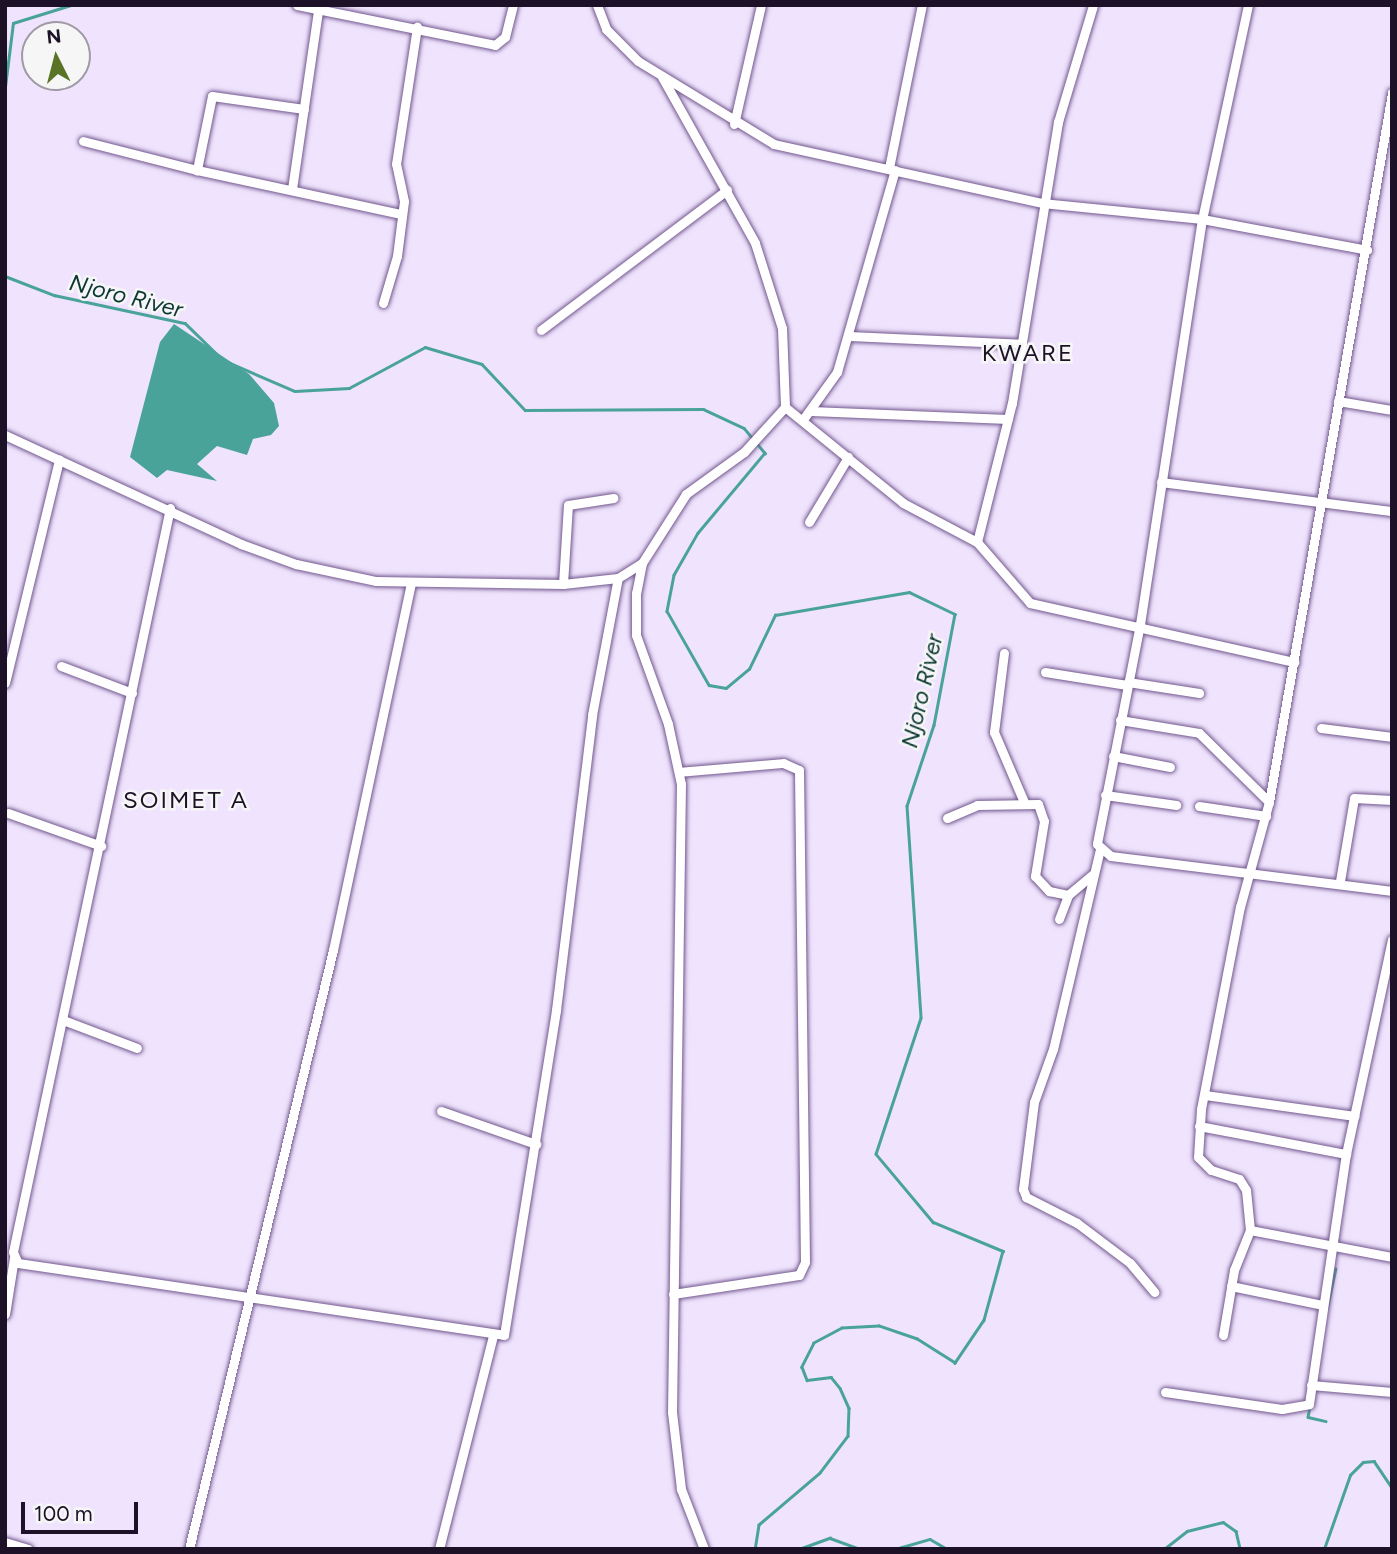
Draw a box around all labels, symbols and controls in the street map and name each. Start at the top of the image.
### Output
north arrow [21,21,91,91]
text: N [45,24,62,49]
water label: Njoro River [66,269,186,323]
district label: KWARE [982,339,1074,367]
water label: Njoro River [896,631,948,751]
district label: SOIMET A [124,786,248,814]
scale bar [24,1488,142,1532]
text: 100 m [34,1501,93,1526]

